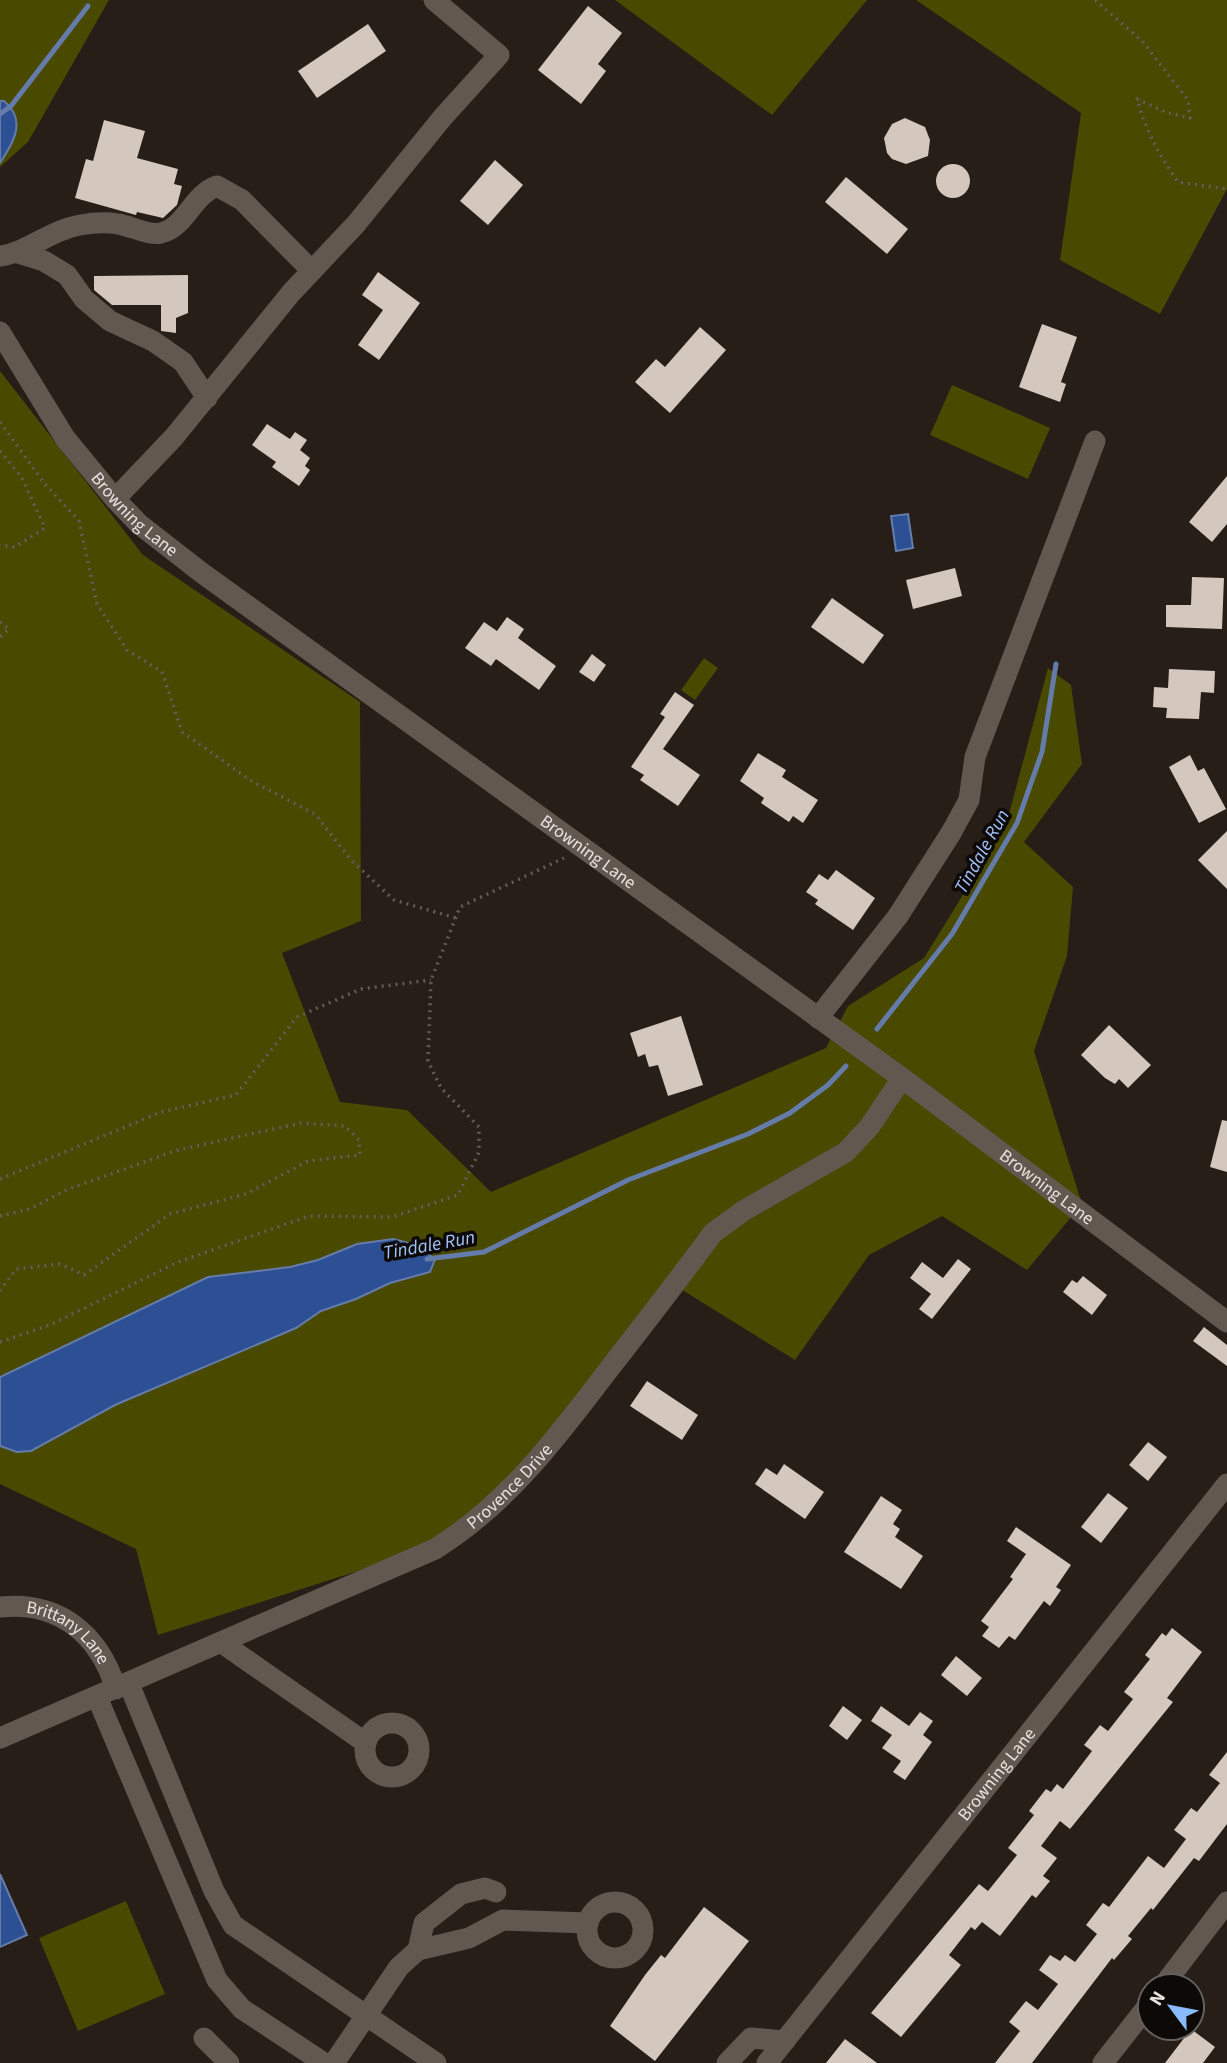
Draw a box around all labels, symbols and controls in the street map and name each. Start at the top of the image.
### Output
street label: Browning Lane [85,467,183,563]
water label: Tindale Run [948,805,1017,899]
street label: Browning Lane [535,809,641,895]
street label: Browning Lane [994,1143,1099,1231]
water label: Tindale Run [381,1224,477,1267]
street label: Provence Drive [461,1438,559,1535]
street label: Brittany Lane [25,1595,116,1669]
street label: Browning Lane [952,1722,1042,1826]
north arrow [1136,1972,1206,2042]
text: N [1143,1986,1173,2011]

